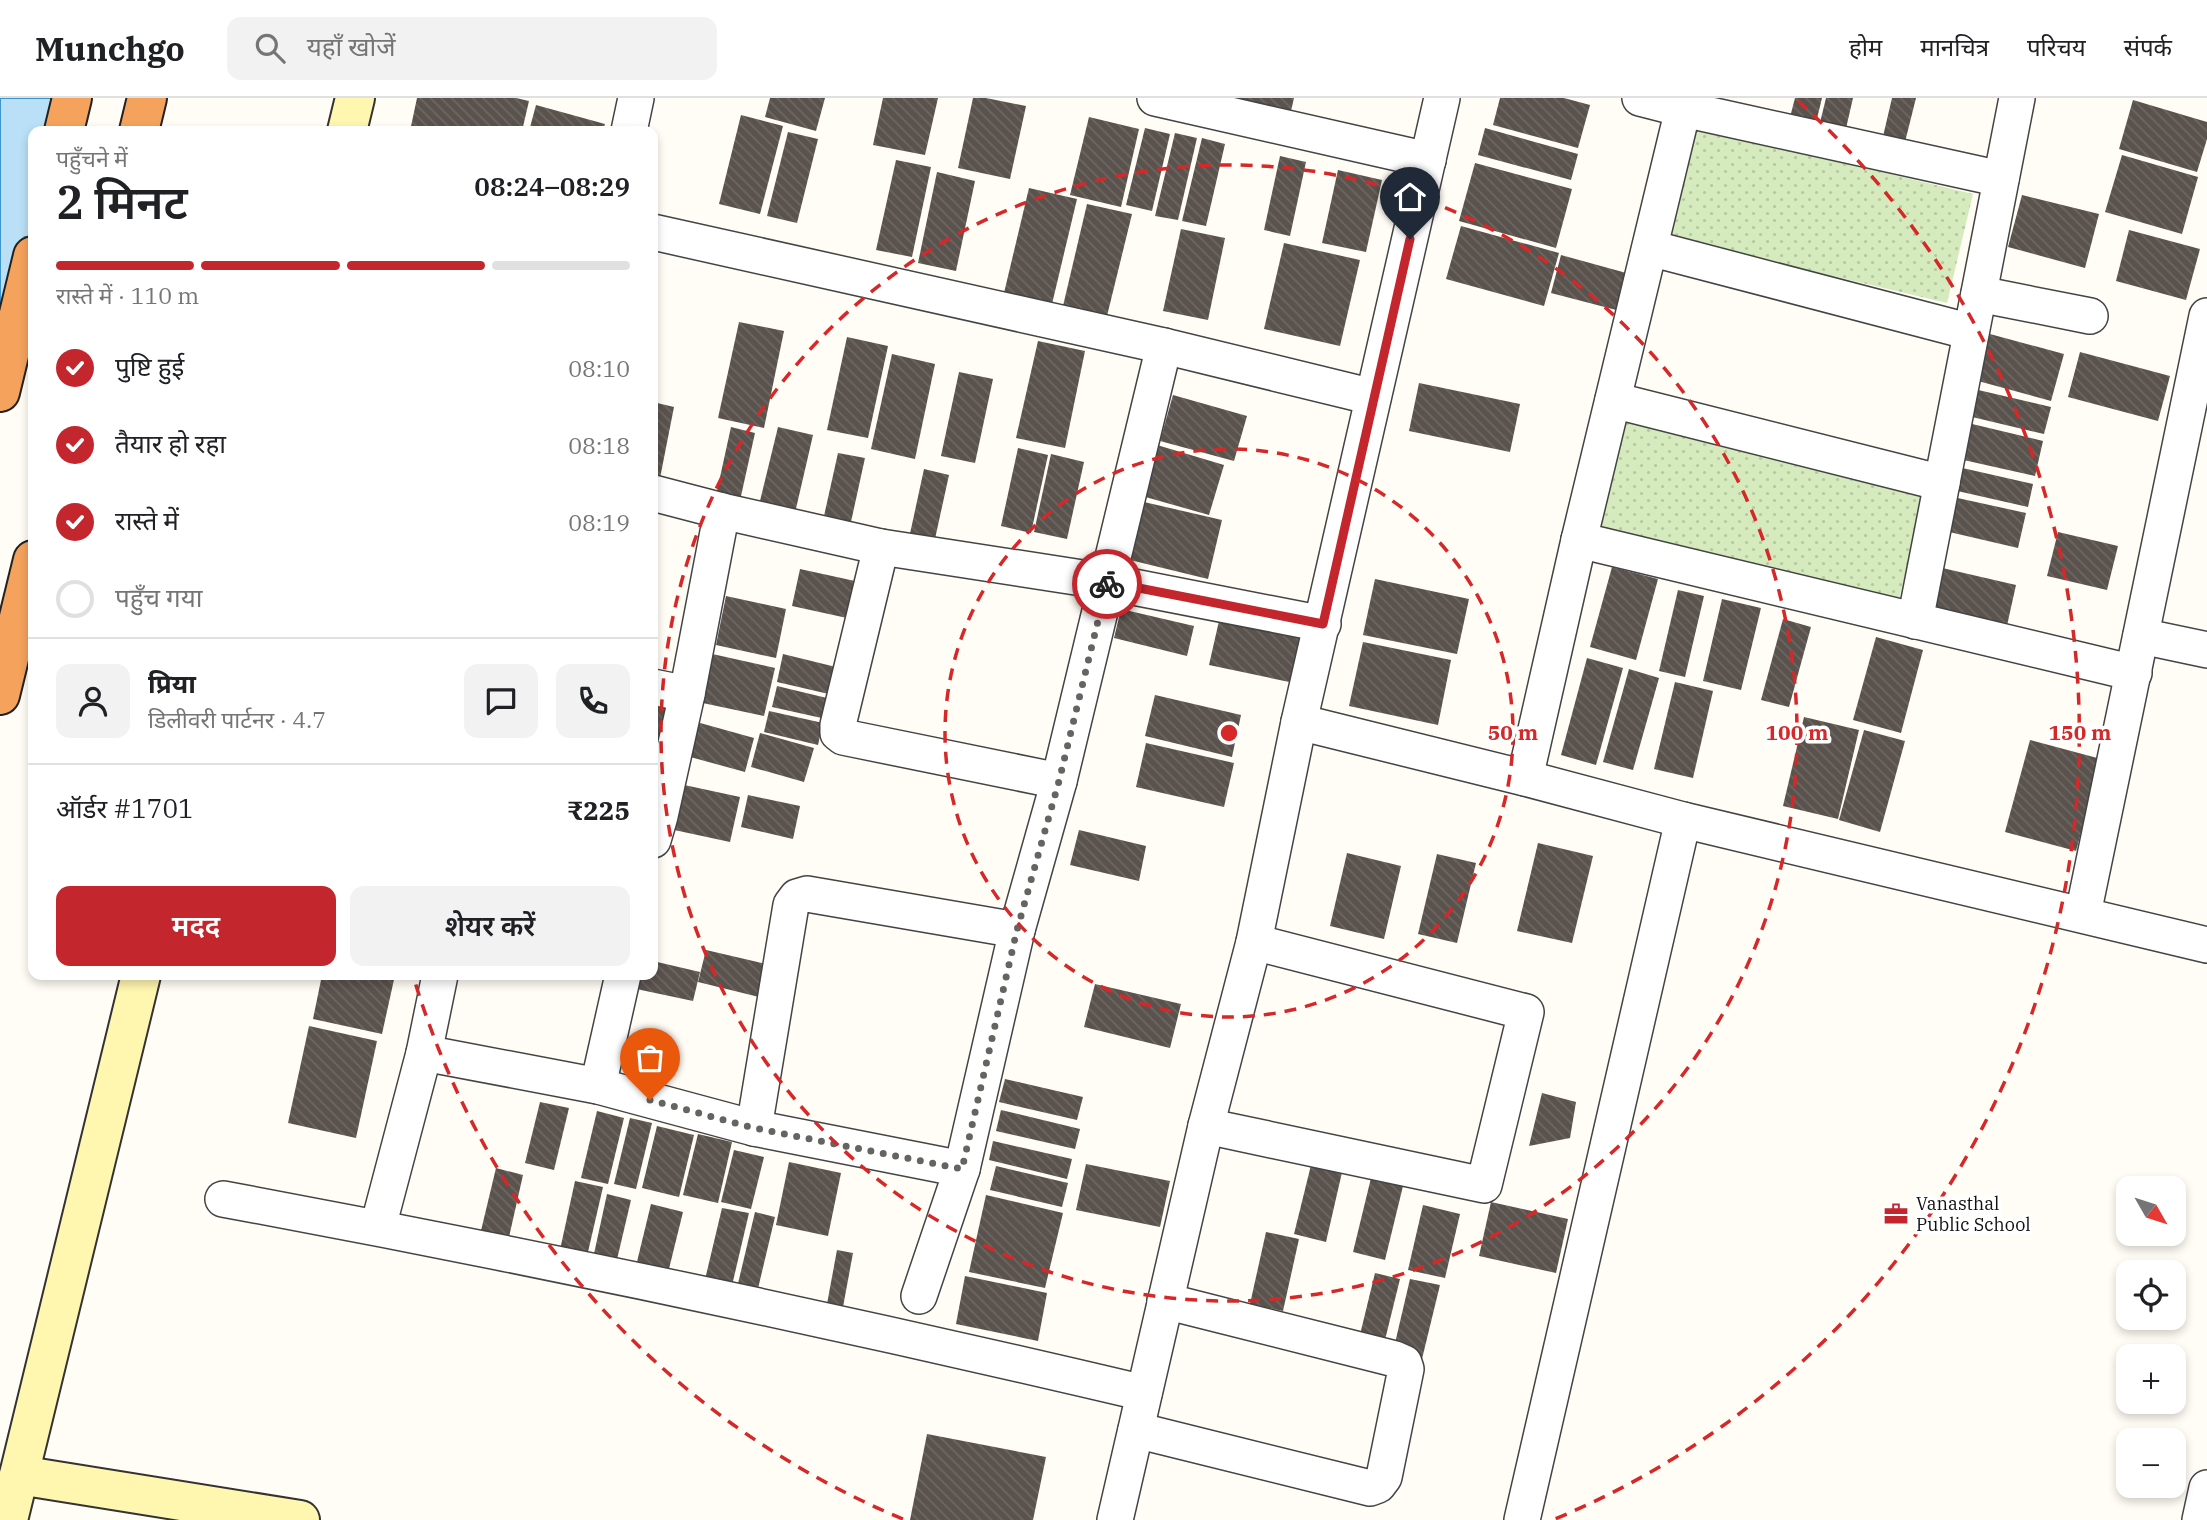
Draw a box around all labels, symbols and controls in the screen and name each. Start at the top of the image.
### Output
search box [227,17,717,80]
text: Munchgo [35,27,185,70]
icon: search [251,29,289,67]
text: यहाँ खोजें [307,29,396,63]
text: होम [1849,31,1882,63]
text: मानचित्र [1920,31,1989,63]
text: परिचय [2027,31,2086,63]
text: संपर्क [2124,31,2172,63]
text: पहुँचने में [56,143,128,173]
pin [1380,167,1440,239]
text: 08:24–08:29 [474,169,630,203]
text: 2 मिनट [56,172,188,232]
icon: home [1391,178,1429,216]
text: रास्ते में · 110 m [56,280,199,310]
icon: check [56,349,94,387]
text: पुष्टि हुई [115,349,184,383]
text: 08:10 [568,353,630,383]
icon: check [56,426,94,464]
text: तैयार हो रहा [115,426,226,460]
text: 08:18 [568,430,630,460]
icon: check [56,503,94,541]
text: रास्ते में [115,503,179,537]
text: 08:19 [568,507,630,537]
courier [1072,549,1142,619]
icon: bike [1088,565,1126,603]
text: पहुँच गया [115,580,203,614]
button: person [56,664,130,738]
button: chat [464,664,538,738]
button: phone [556,664,630,738]
text: प्रिया [148,666,196,700]
text: डिलीवरी पार्टनर · 4.7 [148,704,326,734]
text: 50 m [1488,718,1538,746]
text: 100 m [1765,718,1829,746]
text: 150 m [2048,718,2112,746]
centre of rings [1217,721,1241,745]
text: ऑर्डर #1701 [56,791,194,825]
text: ₹225 [567,793,630,827]
button: मदद [56,886,336,966]
button: शेयर करें [350,886,630,966]
pin [620,1028,680,1100]
icon: bag [631,1039,669,1077]
north arrow [2116,1176,2186,1246]
map controls [2116,1176,2186,1498]
place label: Vanasthal Public School [1916,1192,2031,1236]
office icon: Vanasthal Public School [1882,1200,1910,1228]
button: locate [2116,1260,2186,1330]
button: + [2116,1344,2186,1414]
button: − [2116,1428,2186,1498]

